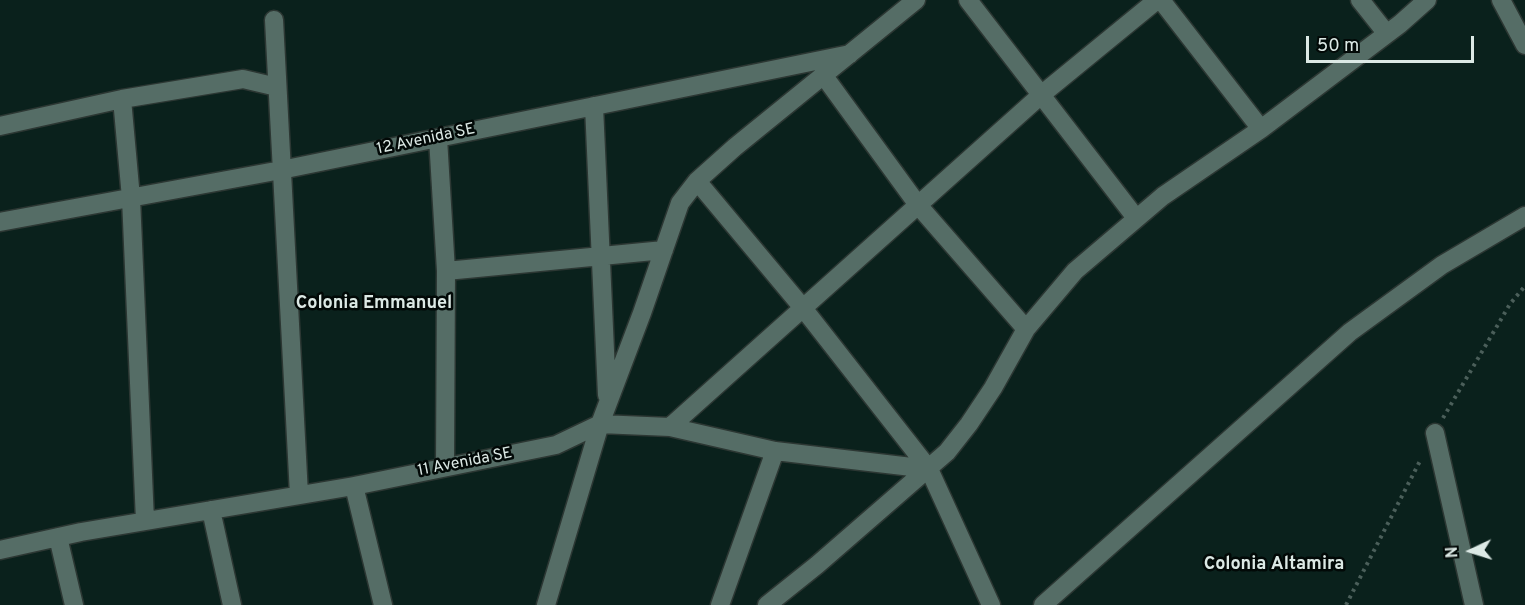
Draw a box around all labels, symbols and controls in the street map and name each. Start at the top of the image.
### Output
scale bar [1309,24,1477,62]
text: 50 m [1317,35,1359,58]
street label: 12 Avenida SE [375,120,477,160]
district label: Colonia Emmanuel [296,293,452,315]
street label: 11 Avenida SE [416,444,514,482]
north arrow [1441,521,1501,581]
text: N [1443,546,1463,559]
district label: Colonia Altamira [1204,554,1344,576]

